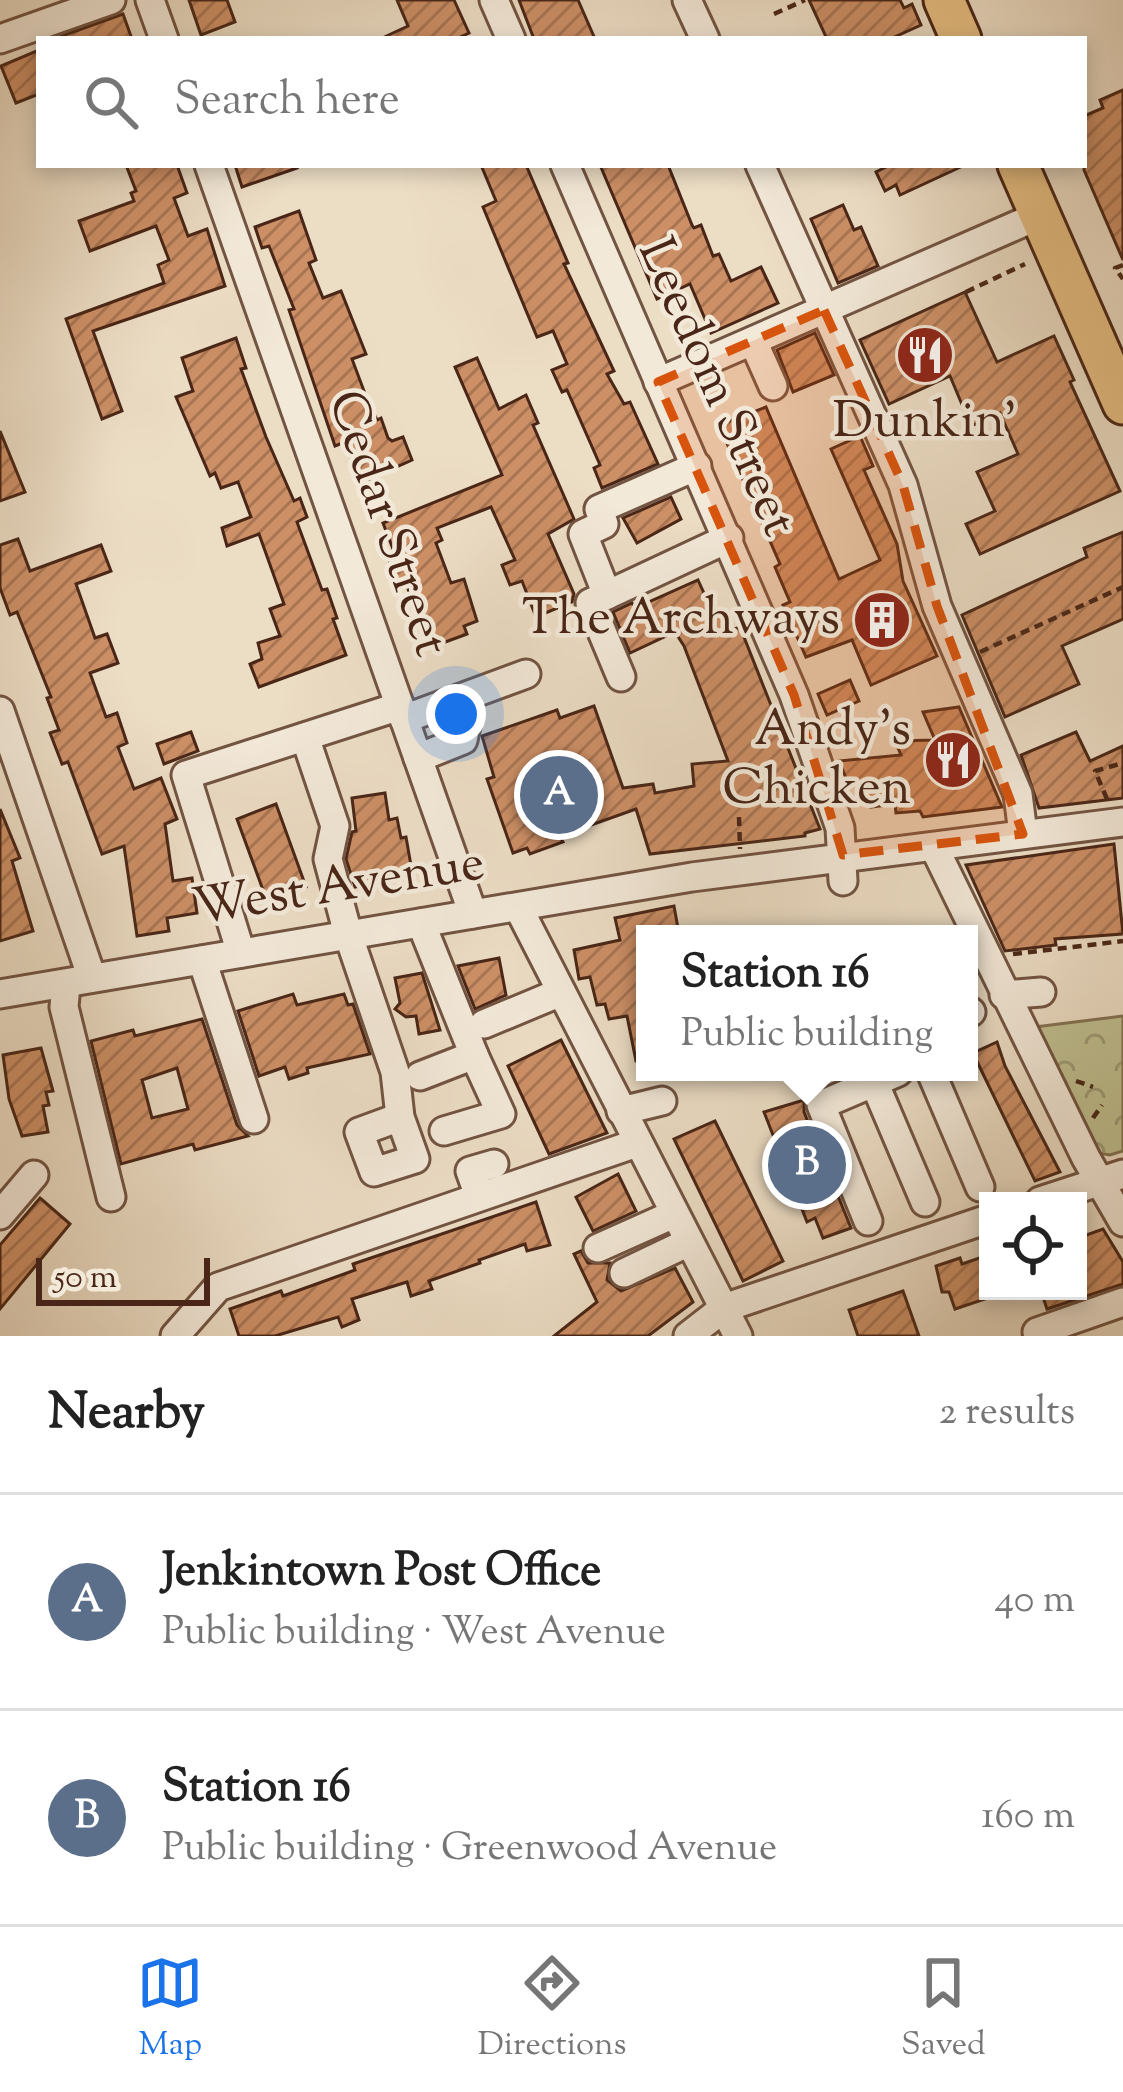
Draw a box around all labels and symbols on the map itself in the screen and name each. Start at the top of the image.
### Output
street label: Leedom Street [617,227,813,549]
restaurant icon: Dunkin' [894,324,956,386]
street label: Cedar Street [306,381,466,667]
place label: Dunkin' [833,387,1017,460]
place label: The Archways [522,584,840,657]
building icon: The Archways [851,589,913,651]
your location [426,684,486,744]
place label: Andy's Chicken [722,695,911,827]
restaurant icon: Andy's Chicken [922,729,984,791]
pin: A [520,750,598,840]
street label: West Avenue [188,829,490,947]
pin: B [768,1120,846,1210]
scale bar [36,1252,210,1305]

